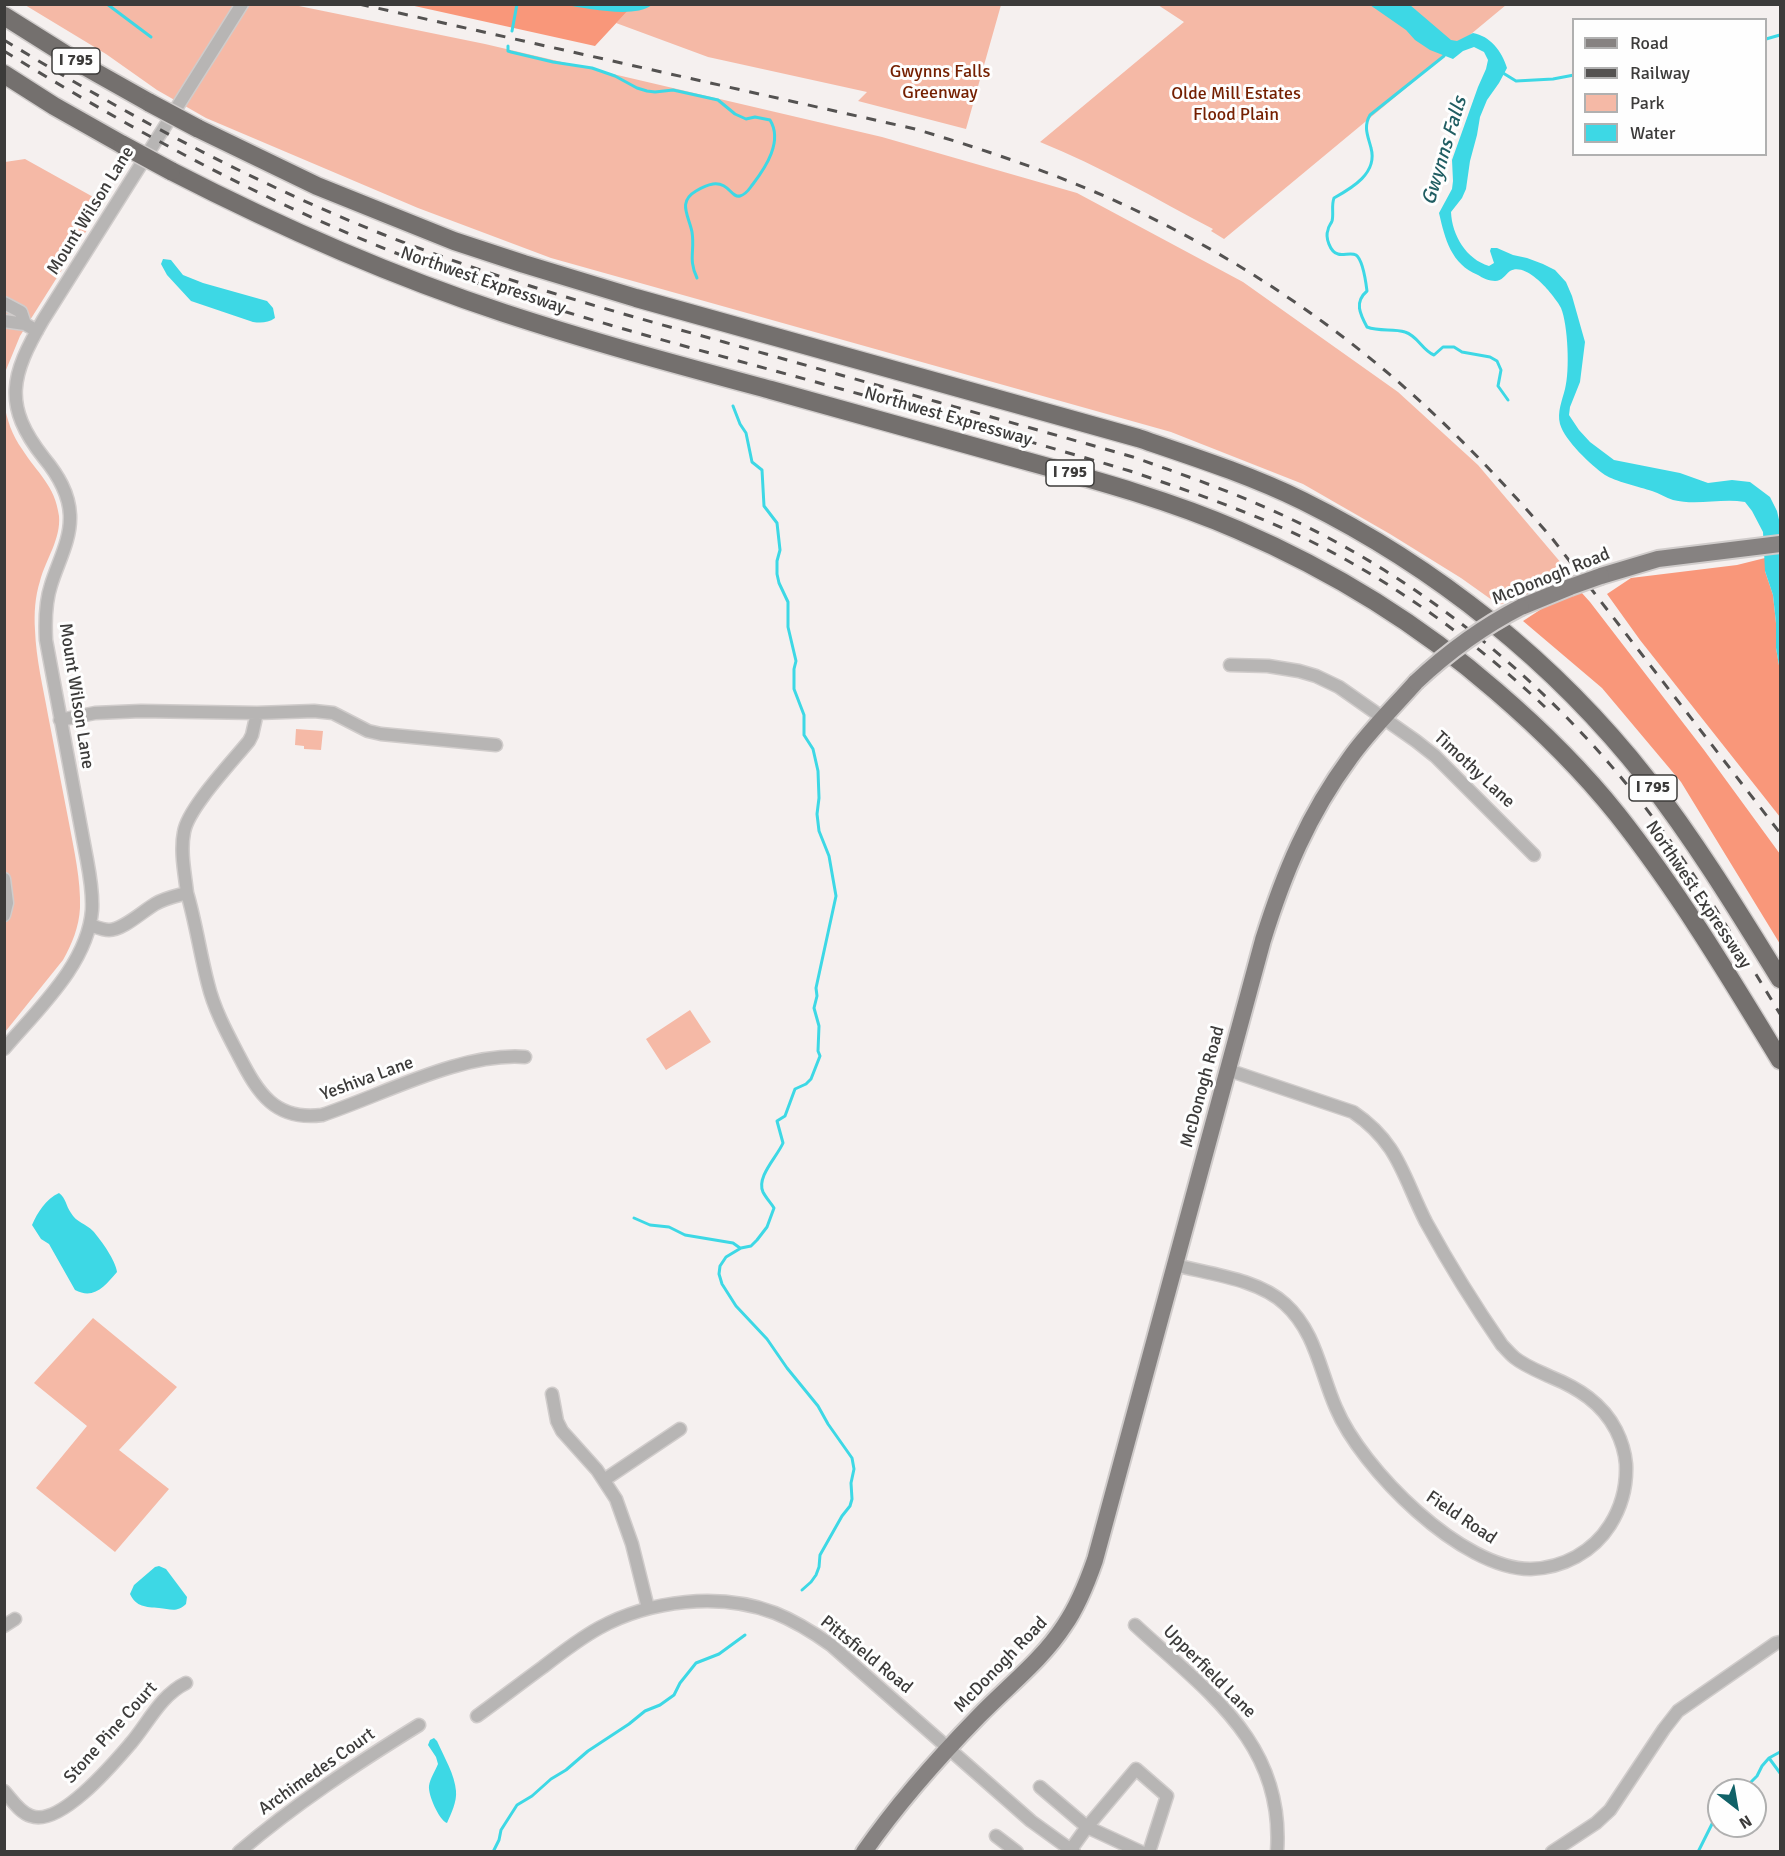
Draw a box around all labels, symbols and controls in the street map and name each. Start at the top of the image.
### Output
legend [1572,18,1767,156]
text: Road [1630,32,1669,54]
road number: I 795 [52,48,100,74]
park label: Gwynns Falls Greenway [890,61,990,104]
text: Railway [1630,62,1690,84]
park label: Olde Mill Estates Flood Plain [1171,83,1301,125]
text: Park [1630,92,1665,114]
water label: Gwynns Falls [1417,94,1473,208]
text: Water [1630,122,1675,144]
street label: Mount Wilson Lane [43,143,139,279]
street label: Northwest Expressway [397,243,569,319]
street label: Northwest Expressway [862,383,1034,451]
road number: I 795 [1046,460,1094,486]
street label: McDonogh Road [1489,544,1613,610]
street label: Mount Wilson Lane [54,621,98,771]
street label: Timothy Lane [1429,727,1519,813]
road number: I 795 [1629,775,1677,801]
street label: Northwest Expressway [1641,817,1755,973]
street label: McDonogh Road [1176,1024,1230,1150]
street label: Yeshiva Lane [317,1052,417,1106]
street label: Field Road [1422,1487,1500,1549]
street label: Pittsfield Road [816,1611,916,1699]
street label: McDonogh Road [950,1613,1052,1717]
street label: Upperfield Lane [1158,1621,1260,1723]
street label: Stone Pine Court [60,1678,162,1788]
street label: Archimedes Court [255,1724,379,1820]
north arrow [1707,1778,1767,1838]
text: N [1735,1810,1755,1833]

